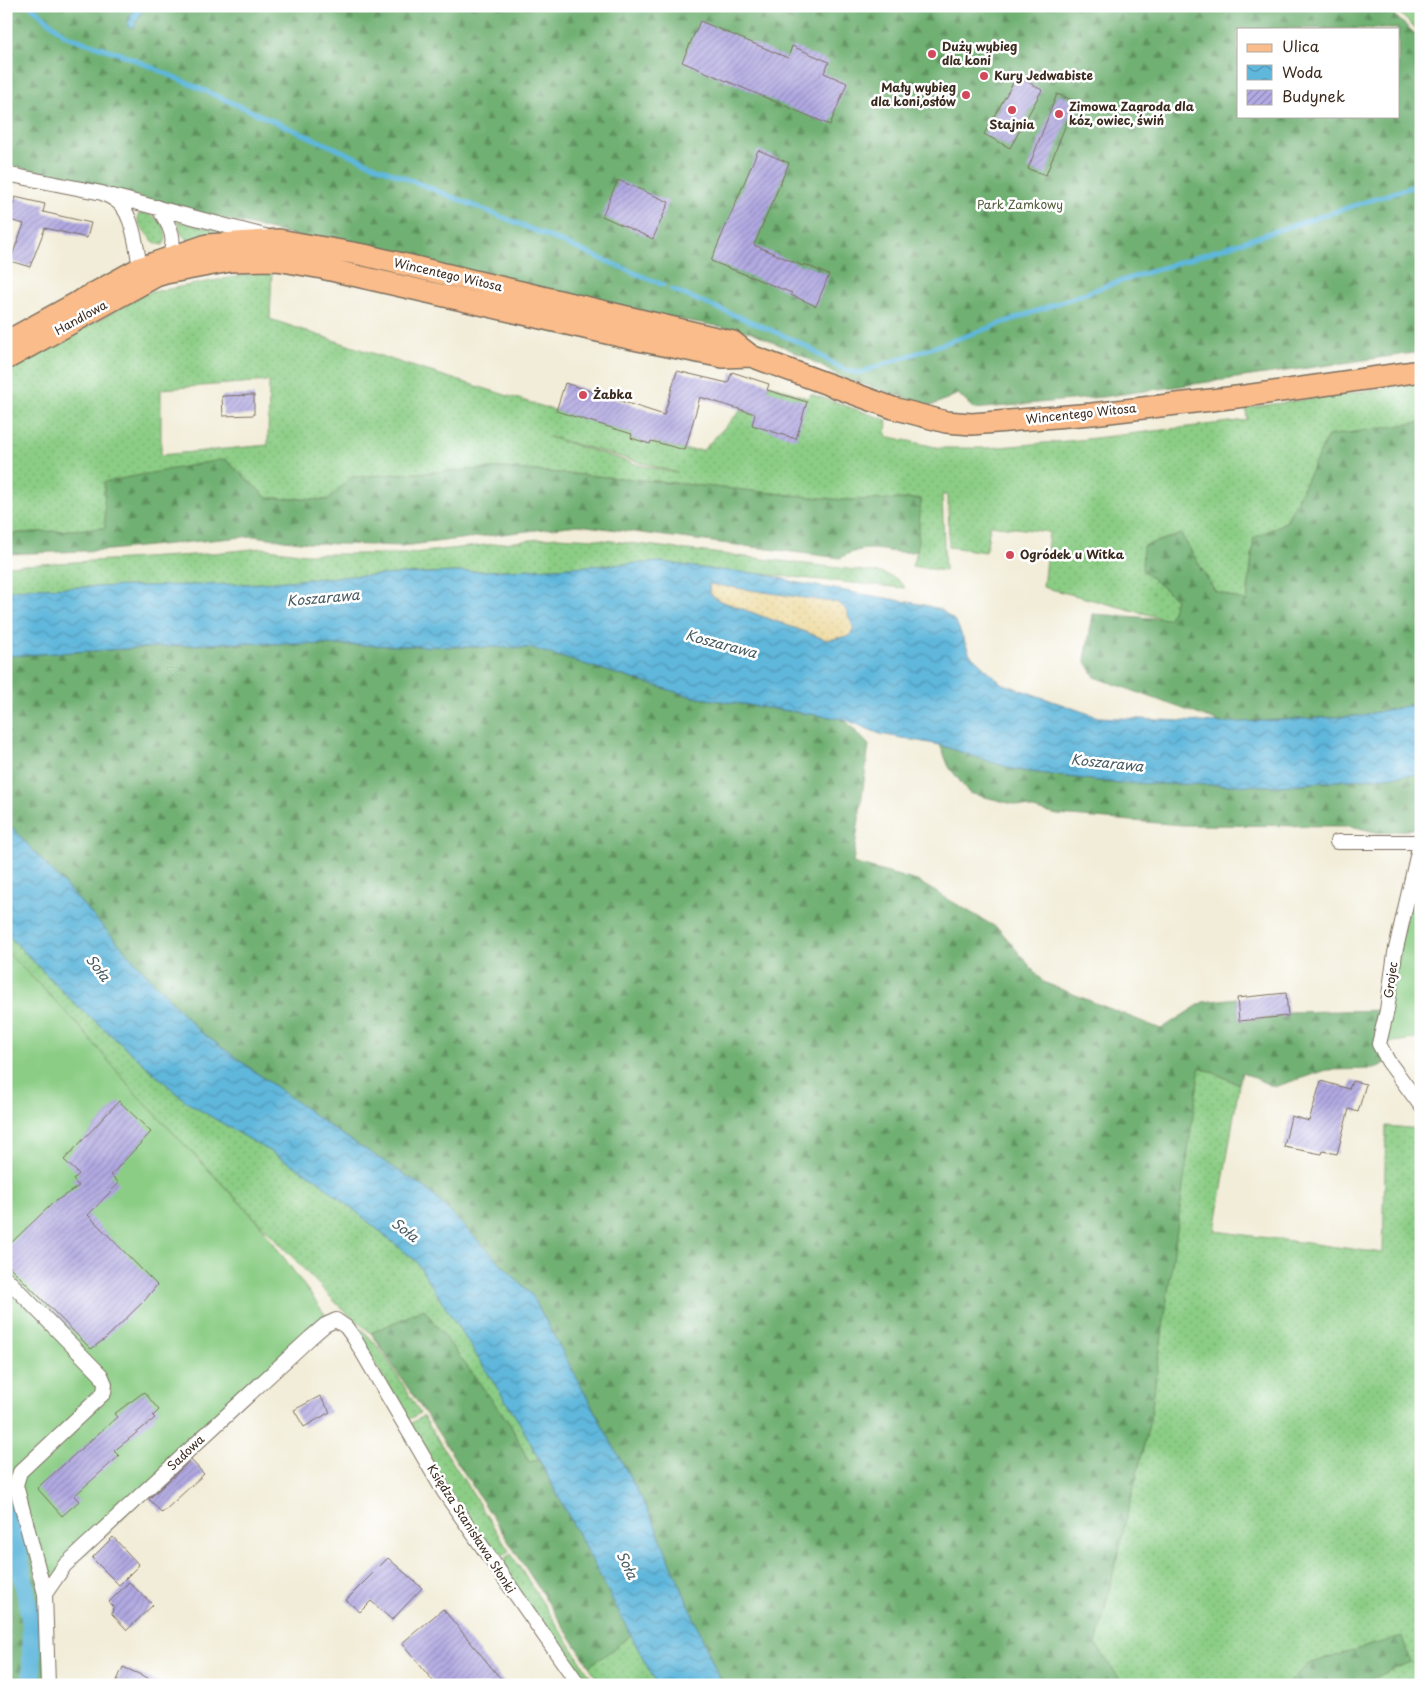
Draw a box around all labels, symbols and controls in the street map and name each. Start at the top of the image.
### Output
legend [1237,28,1400,118]
text: Ulica [1282,34,1320,57]
place label: Duży wybieg dla koni [942,37,1017,69]
marker: Duży wybieg dla koni [926,48,938,60]
text: Woda [1282,60,1323,83]
place label: Kury Jedwabiste [994,66,1094,84]
marker: Kury Jedwabiste [978,70,990,82]
place label: Mały wybieg dla koni,osłów [871,78,956,110]
text: Budynek [1282,84,1345,107]
marker: Mały wybieg dla koni,osłów [960,89,972,101]
place label: Zimowa Zagroda dla kóz, owiec, świń [1069,97,1195,129]
marker: Stajnia [1006,104,1018,116]
marker: Zimowa Zagroda dla kóz, owiec, świń [1053,108,1065,120]
place label: Stajnia [989,115,1036,133]
park label: Park Zamkowy [977,195,1063,213]
street label: Wincentego Witosa [392,253,505,295]
street label: Handlowa [51,295,110,339]
place label: Żabka [593,385,633,403]
marker: Żabka [577,389,589,401]
street label: Wincentego Witosa [1025,398,1138,428]
place label: Ogródek u Witka [1020,545,1125,563]
marker: Ogródek u Witka [1004,549,1016,561]
water label: Koszarawa [286,584,361,611]
water label: Koszarawa [683,624,760,663]
water label: Koszarawa [1070,748,1146,777]
water label: Soła [81,950,116,987]
street label: Grojec [1379,960,1402,999]
water label: Soła [387,1213,424,1247]
street label: Sadowa [163,1430,208,1474]
street label: Księdza Stanisława Słonki [423,1460,520,1596]
water label: Soła [612,1547,644,1584]

